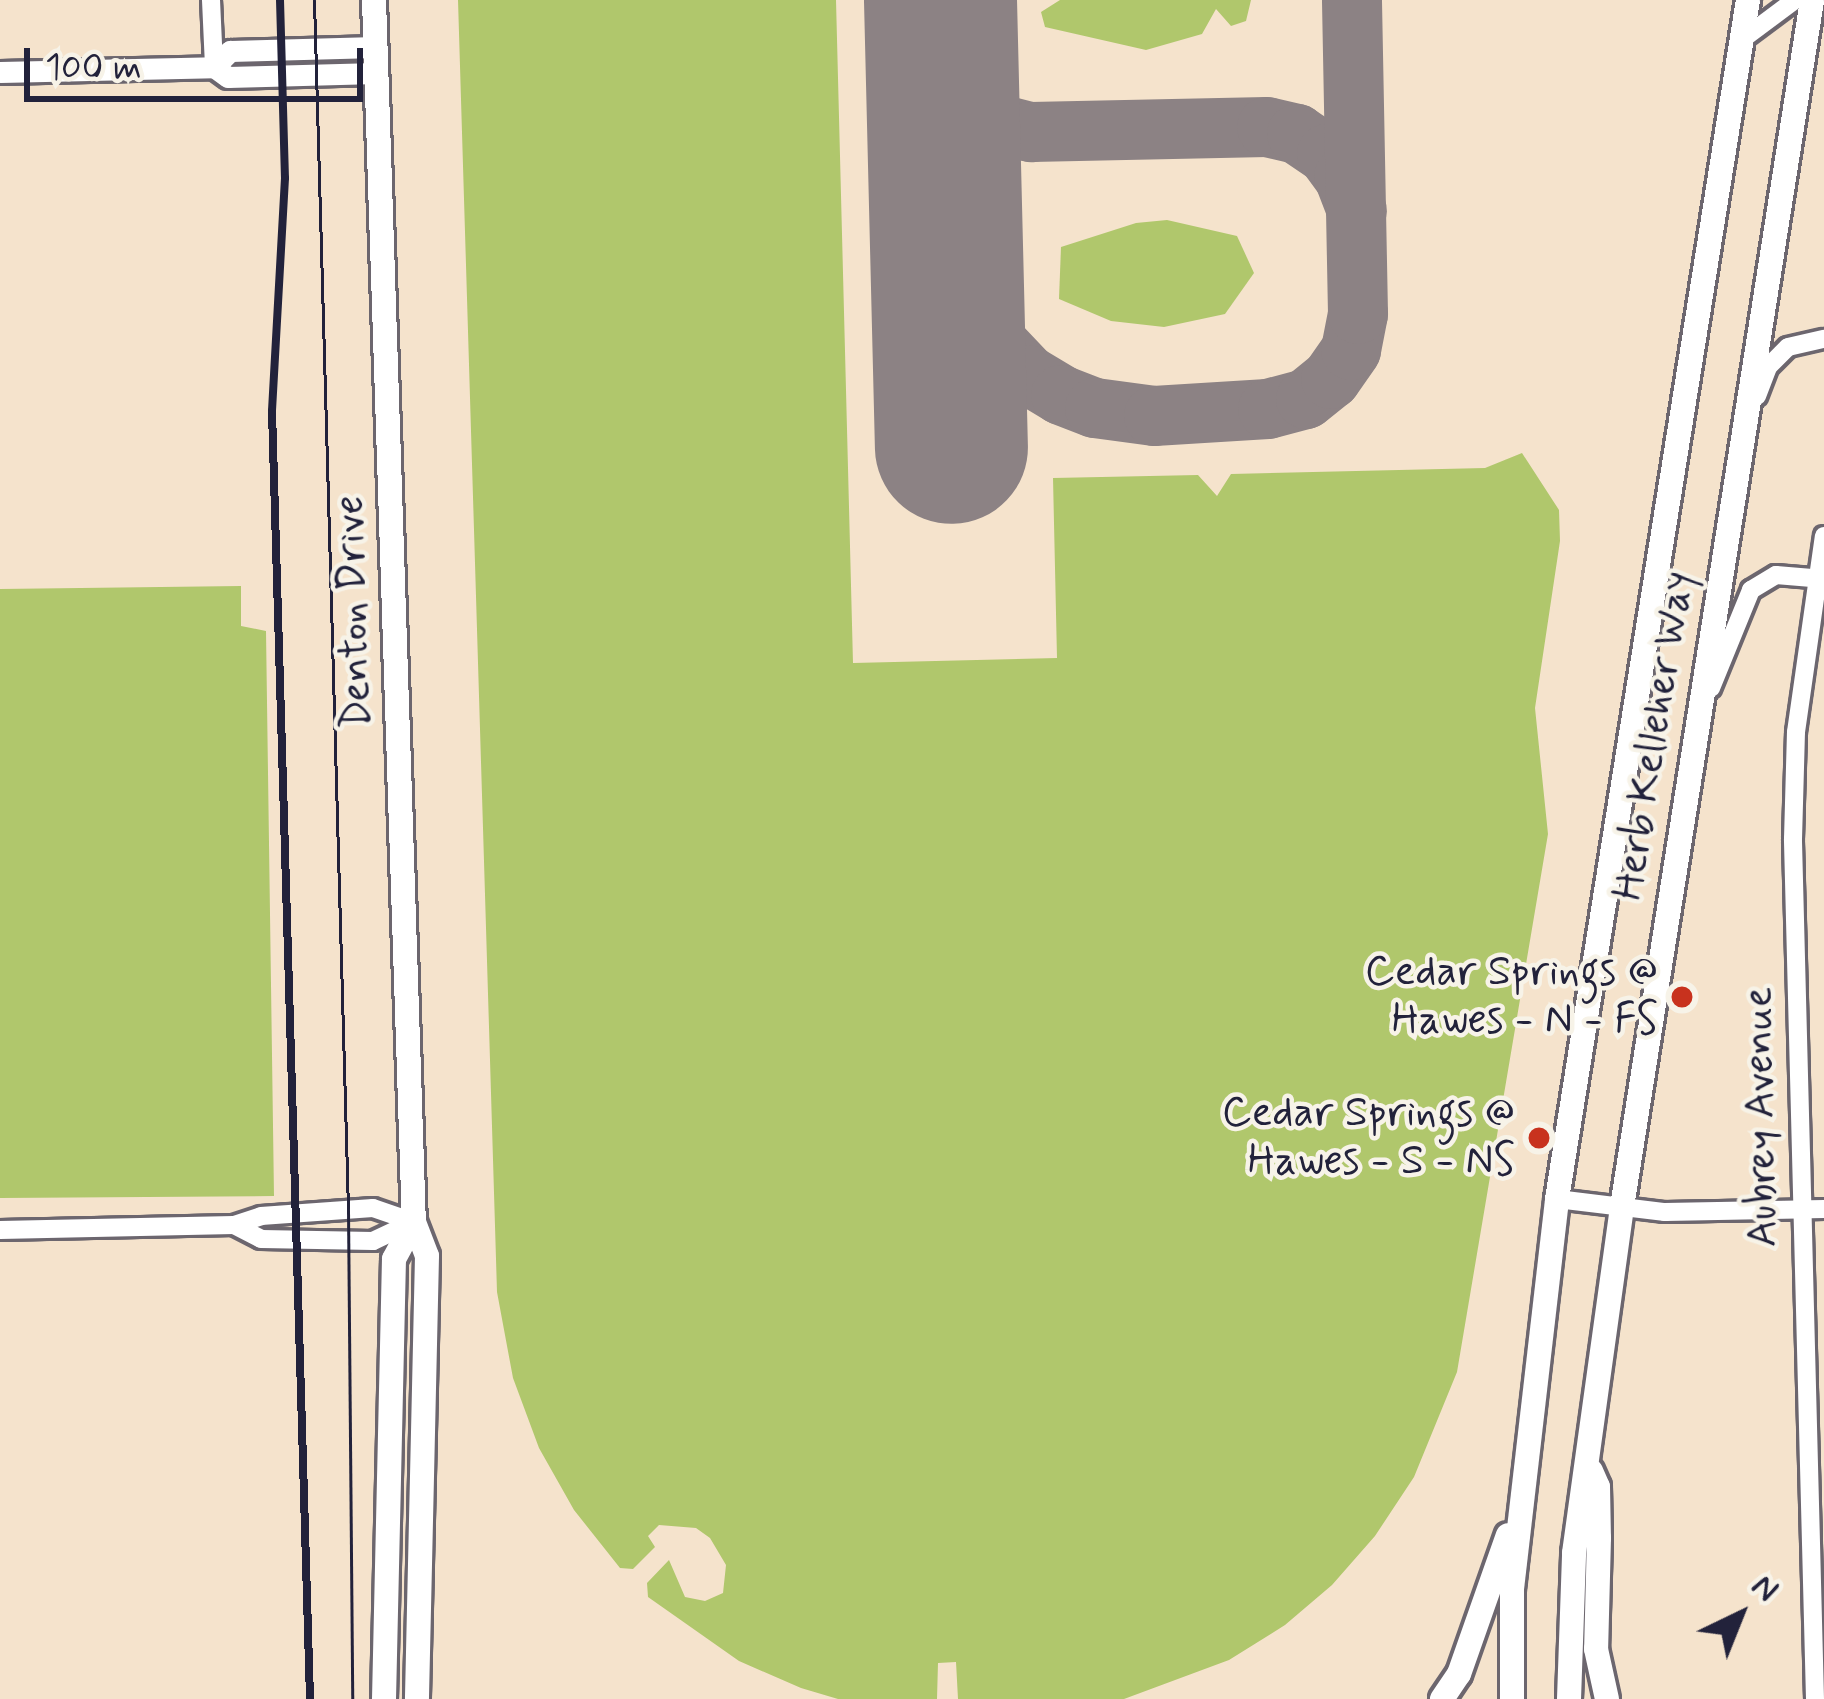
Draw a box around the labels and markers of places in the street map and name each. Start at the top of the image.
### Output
place label: Cedar Springs @ Hawes - N - FS [1365,948,1658,1046]
marker: Cedar Springs @ Hawes - N - FS [1669,984,1695,1010]
place label: Cedar Springs @ Hawes - S - NS [1222,1089,1515,1188]
marker: Cedar Springs @ Hawes - S - NS [1526,1125,1552,1151]

